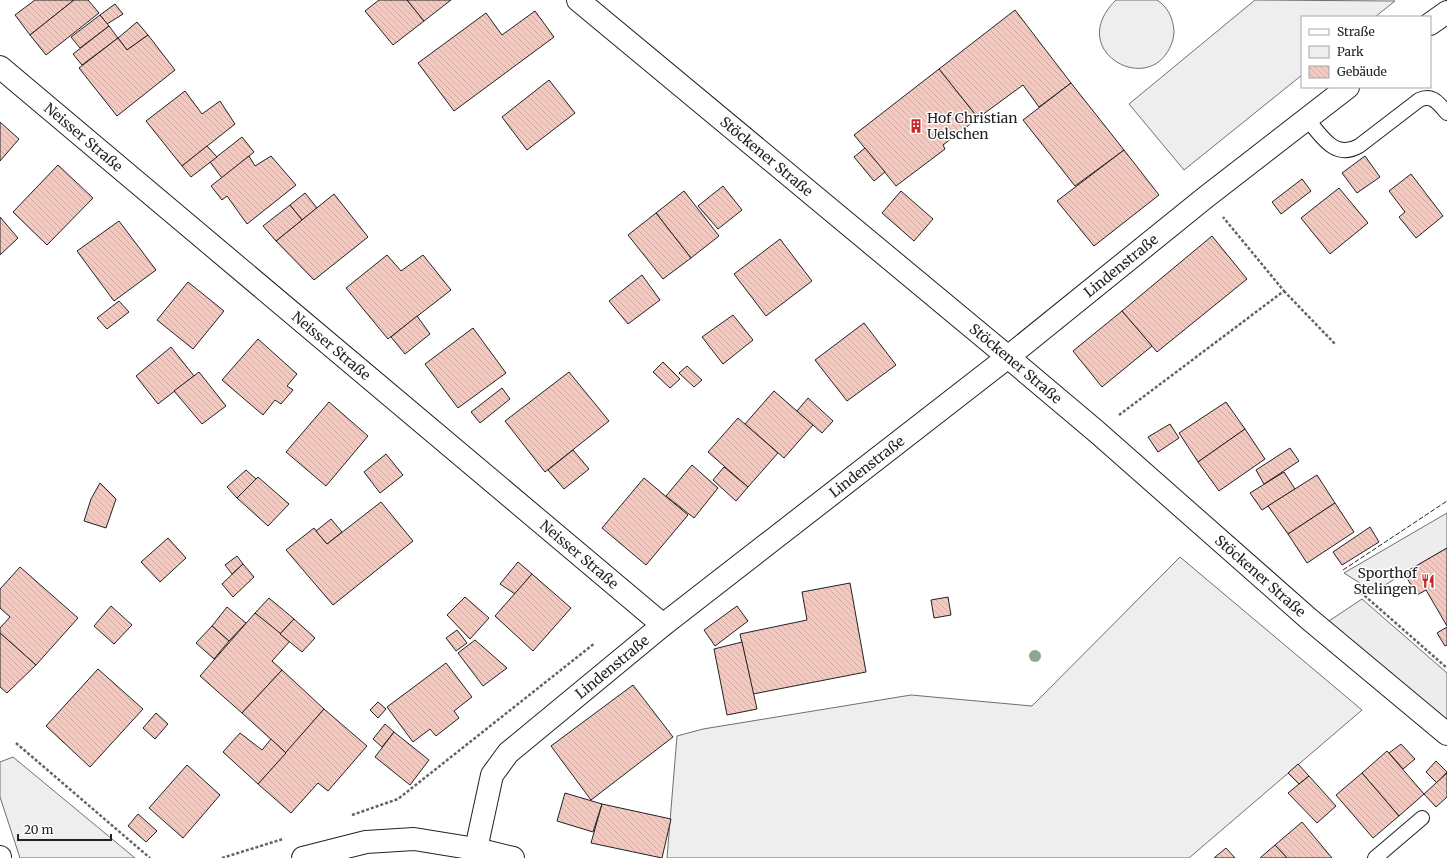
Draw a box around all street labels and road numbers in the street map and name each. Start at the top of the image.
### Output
street label: Neisser Straße [40,99,126,175]
street label: Stöckener Straße [716,113,817,200]
street label: Lindenstraße [1080,230,1162,301]
street label: Neisser Straße [288,308,374,384]
street label: Stöckener Straße [966,320,1066,407]
street label: Lindenstraße [826,432,908,501]
street label: Neisser Straße [536,516,622,593]
street label: Stöckener Straße [1211,531,1309,621]
street label: Lindenstraße [572,631,653,703]

